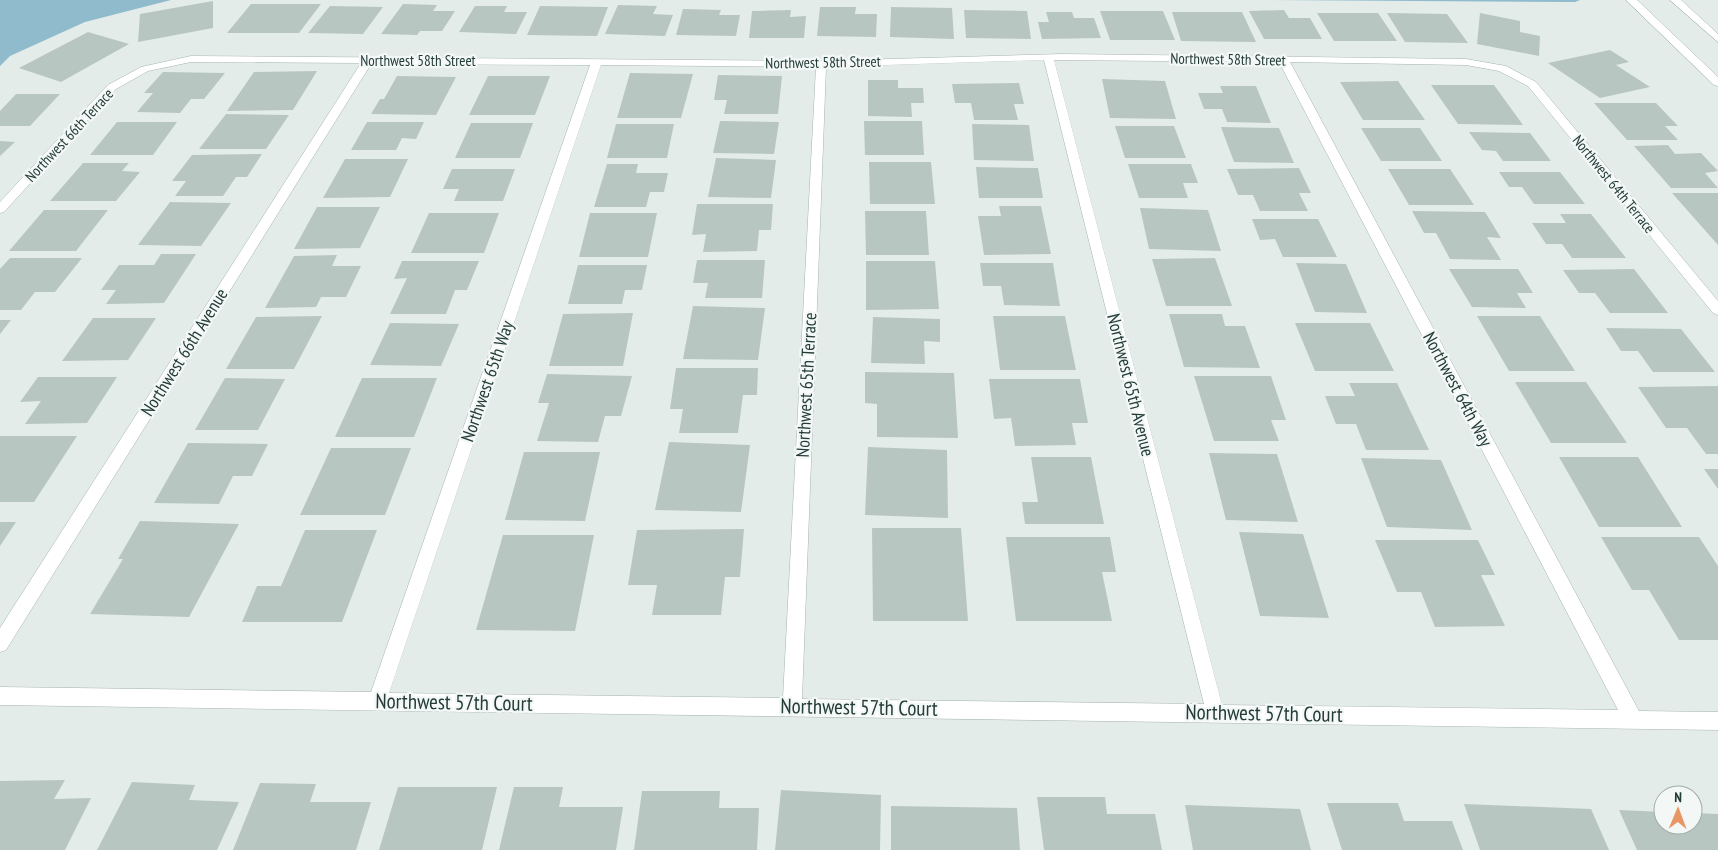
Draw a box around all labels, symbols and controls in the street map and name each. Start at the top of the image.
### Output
street label: Northwest 58th Street [1170,48,1286,70]
street label: Northwest 58th Street [360,51,476,70]
street label: Northwest 58th Street [765,51,881,73]
street label: Northwest 66th Terrace [21,84,117,186]
street label: Northwest 64th Terrace [1569,131,1659,237]
street label: Northwest 66th Avenue [135,284,233,420]
street label: Northwest 65th Avenue [1102,311,1160,459]
street label: Northwest 65th Terrace [791,312,821,458]
street label: Northwest 65th Way [456,317,519,445]
street label: Northwest 64th Way [1418,328,1498,450]
street label: Northwest 57th Court [375,687,533,717]
street label: Northwest 57th Court [780,692,938,722]
street label: Northwest 57th Court [1185,698,1343,728]
north arrow [1653,785,1703,835]
text: N [1674,788,1682,806]

